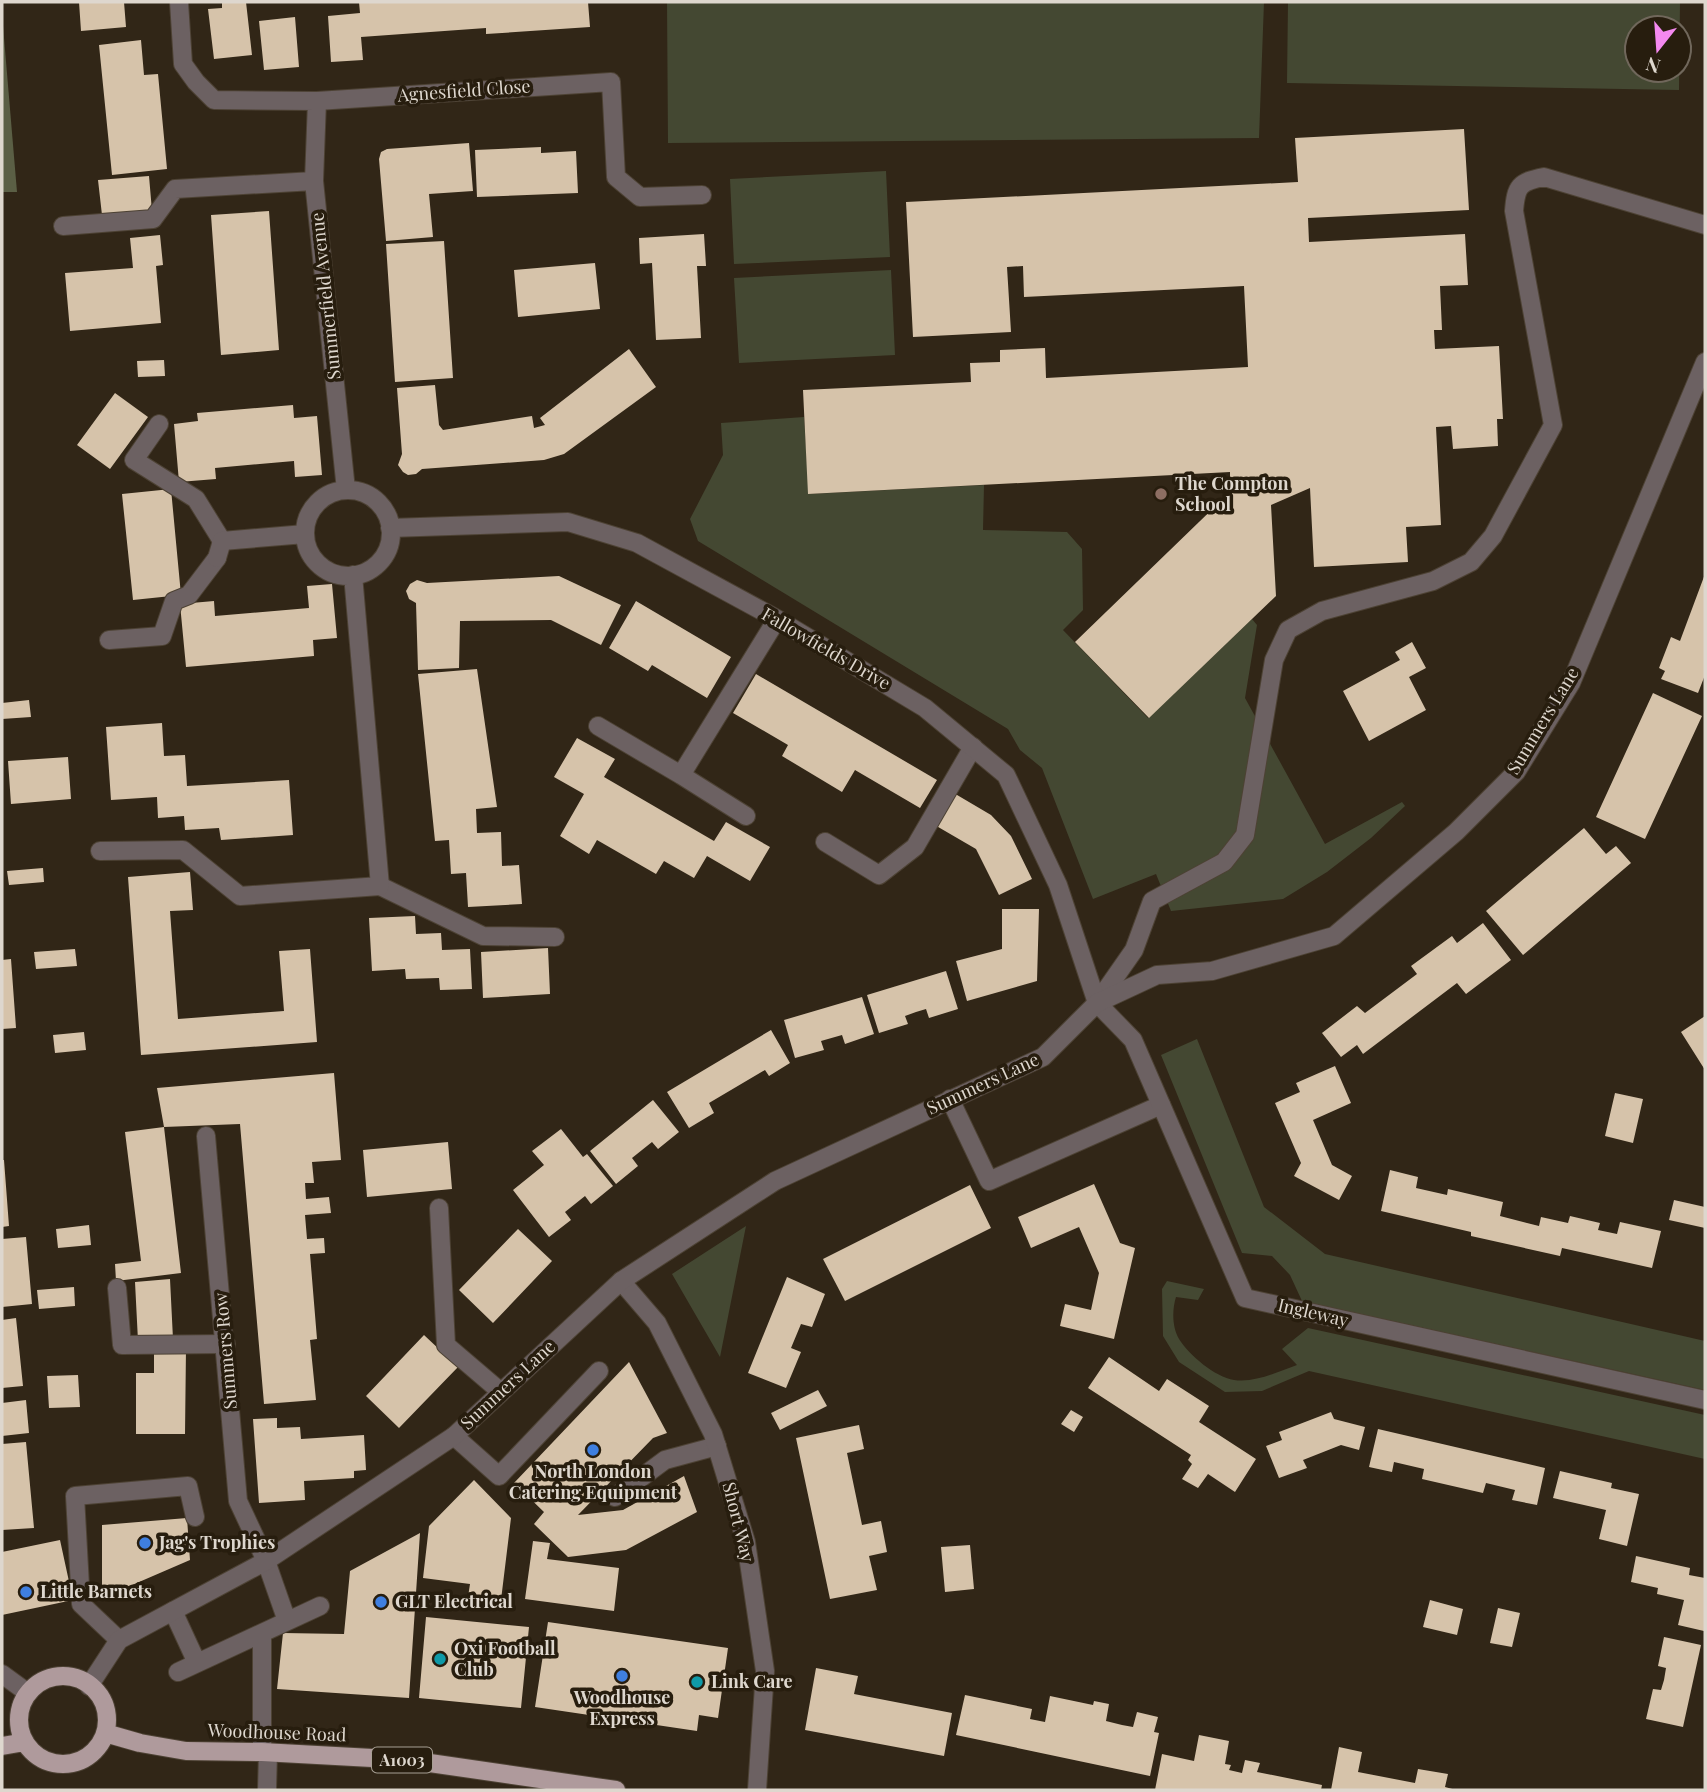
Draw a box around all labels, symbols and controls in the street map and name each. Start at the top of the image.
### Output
north arrow [1623,14,1693,84]
text: N [1642,52,1663,81]
street label: Agnesfield Close [396,73,531,107]
street label: Summerfield Avenue [304,211,346,381]
place label: The Compton School [1175,471,1289,516]
marker: The Compton School [1153,486,1169,502]
street label: Fallowfields Drive [758,602,895,695]
street label: Summers Lane [1501,662,1584,779]
street label: Summers Lane [923,1047,1043,1120]
street label: Summers Row [208,1292,242,1410]
street label: Ingleway [1276,1292,1351,1332]
street label: Summers Lane [455,1334,560,1434]
marker: North London Catering Equipment [585,1442,601,1458]
place label: North London Catering Equipment [509,1459,678,1504]
street label: Short Way [717,1479,760,1564]
place label: Jag's Trophies [158,1530,275,1554]
marker: Jag's Trophies [137,1535,153,1551]
place label: Little Barnets [40,1579,152,1603]
marker: Little Barnets [18,1584,34,1600]
place label: GLT Electrical [395,1589,513,1613]
marker: GLT Electrical [373,1594,389,1610]
place label: Oxi Football Club [454,1636,556,1681]
marker: Oxi Football Club [432,1651,448,1667]
marker: Woodhouse Express [614,1668,630,1684]
place label: Link Care [711,1669,793,1693]
marker: Link Care [689,1674,705,1690]
place label: Woodhouse Express [573,1685,670,1730]
street label: Woodhouse Road [206,1718,347,1746]
road number: A1003 [372,1748,432,1772]

